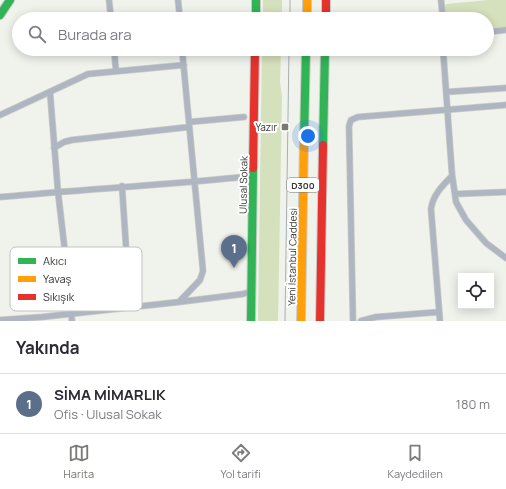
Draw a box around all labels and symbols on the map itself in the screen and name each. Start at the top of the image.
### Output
place label: Yazır [255,120,277,134]
marker: Yazır [280,122,290,132]
your location [298,126,318,146]
street label: Ulusal Sokak [235,155,251,214]
road number: D300 [287,178,319,192]
street label: Yeni İstanbul Caddesi [284,208,300,306]
pin: 1 [221,235,247,268]
legend [10,247,142,311]
text: Akıcı [43,253,67,268]
text: Yavaş [43,271,71,286]
text: Sıkışık [43,289,75,304]

